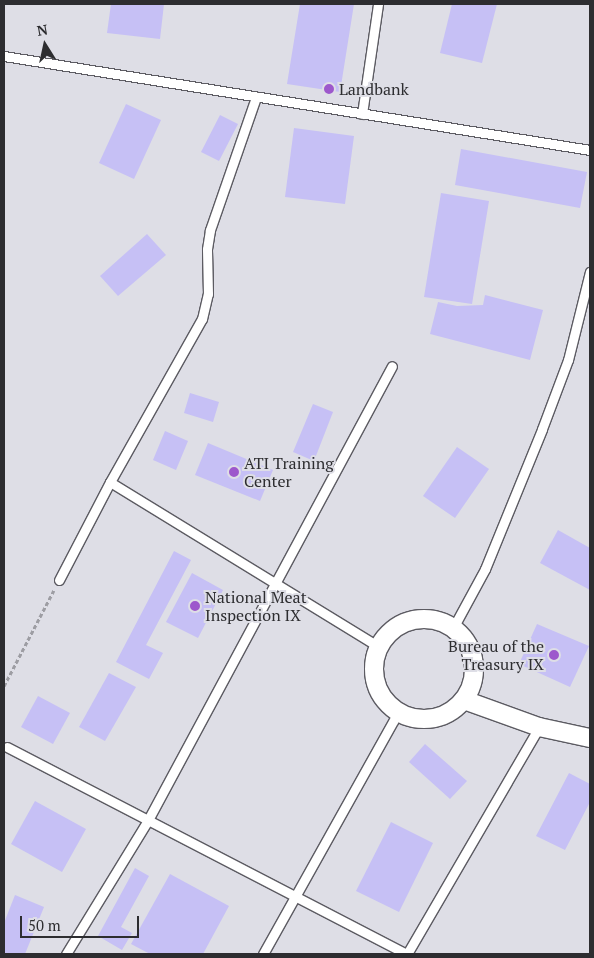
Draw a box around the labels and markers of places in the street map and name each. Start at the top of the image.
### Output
place label: Landbank [339,79,409,99]
marker: Landbank [323,83,335,95]
place label: ATI Training Center [244,453,334,491]
marker: ATI Training Center [228,466,240,478]
place label: National Meat Inspection IX [205,587,307,625]
marker: National Meat Inspection IX [189,600,201,612]
place label: Bureau of the Treasury IX [448,636,544,674]
marker: Bureau of the Treasury IX [548,649,560,661]

